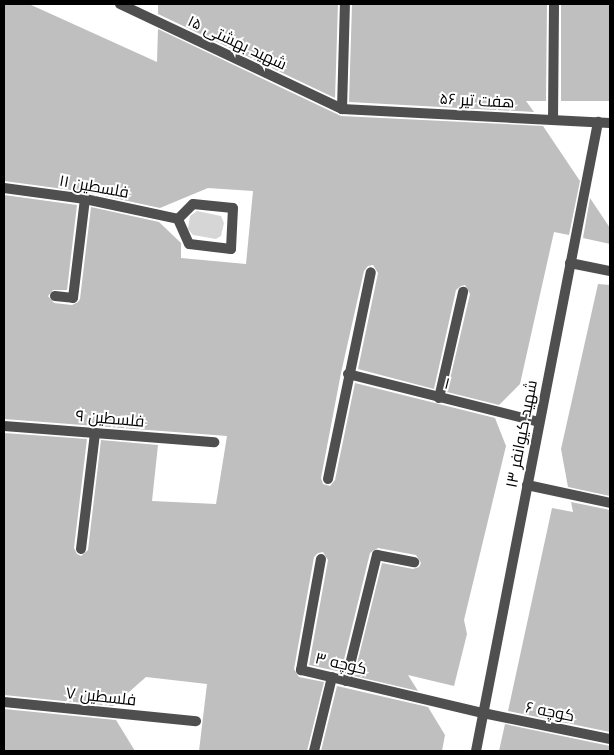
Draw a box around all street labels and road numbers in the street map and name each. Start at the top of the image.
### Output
street label: شهید بهشتی ۱۵ [184,12,290,74]
street label: هفت تیر ۵۶ [439,89,515,113]
street label: فلسطین ۱۱ [58,171,130,203]
street label: ۱ [442,374,452,394]
street label: شهید کیوانفر ۱۳ [502,379,542,489]
street label: فلسطین ۹ [75,406,145,432]
street label: کوچه ۳ [313,649,369,679]
street label: فلسطین ۷ [65,684,137,710]
street label: کوچه ۶ [524,698,576,726]

